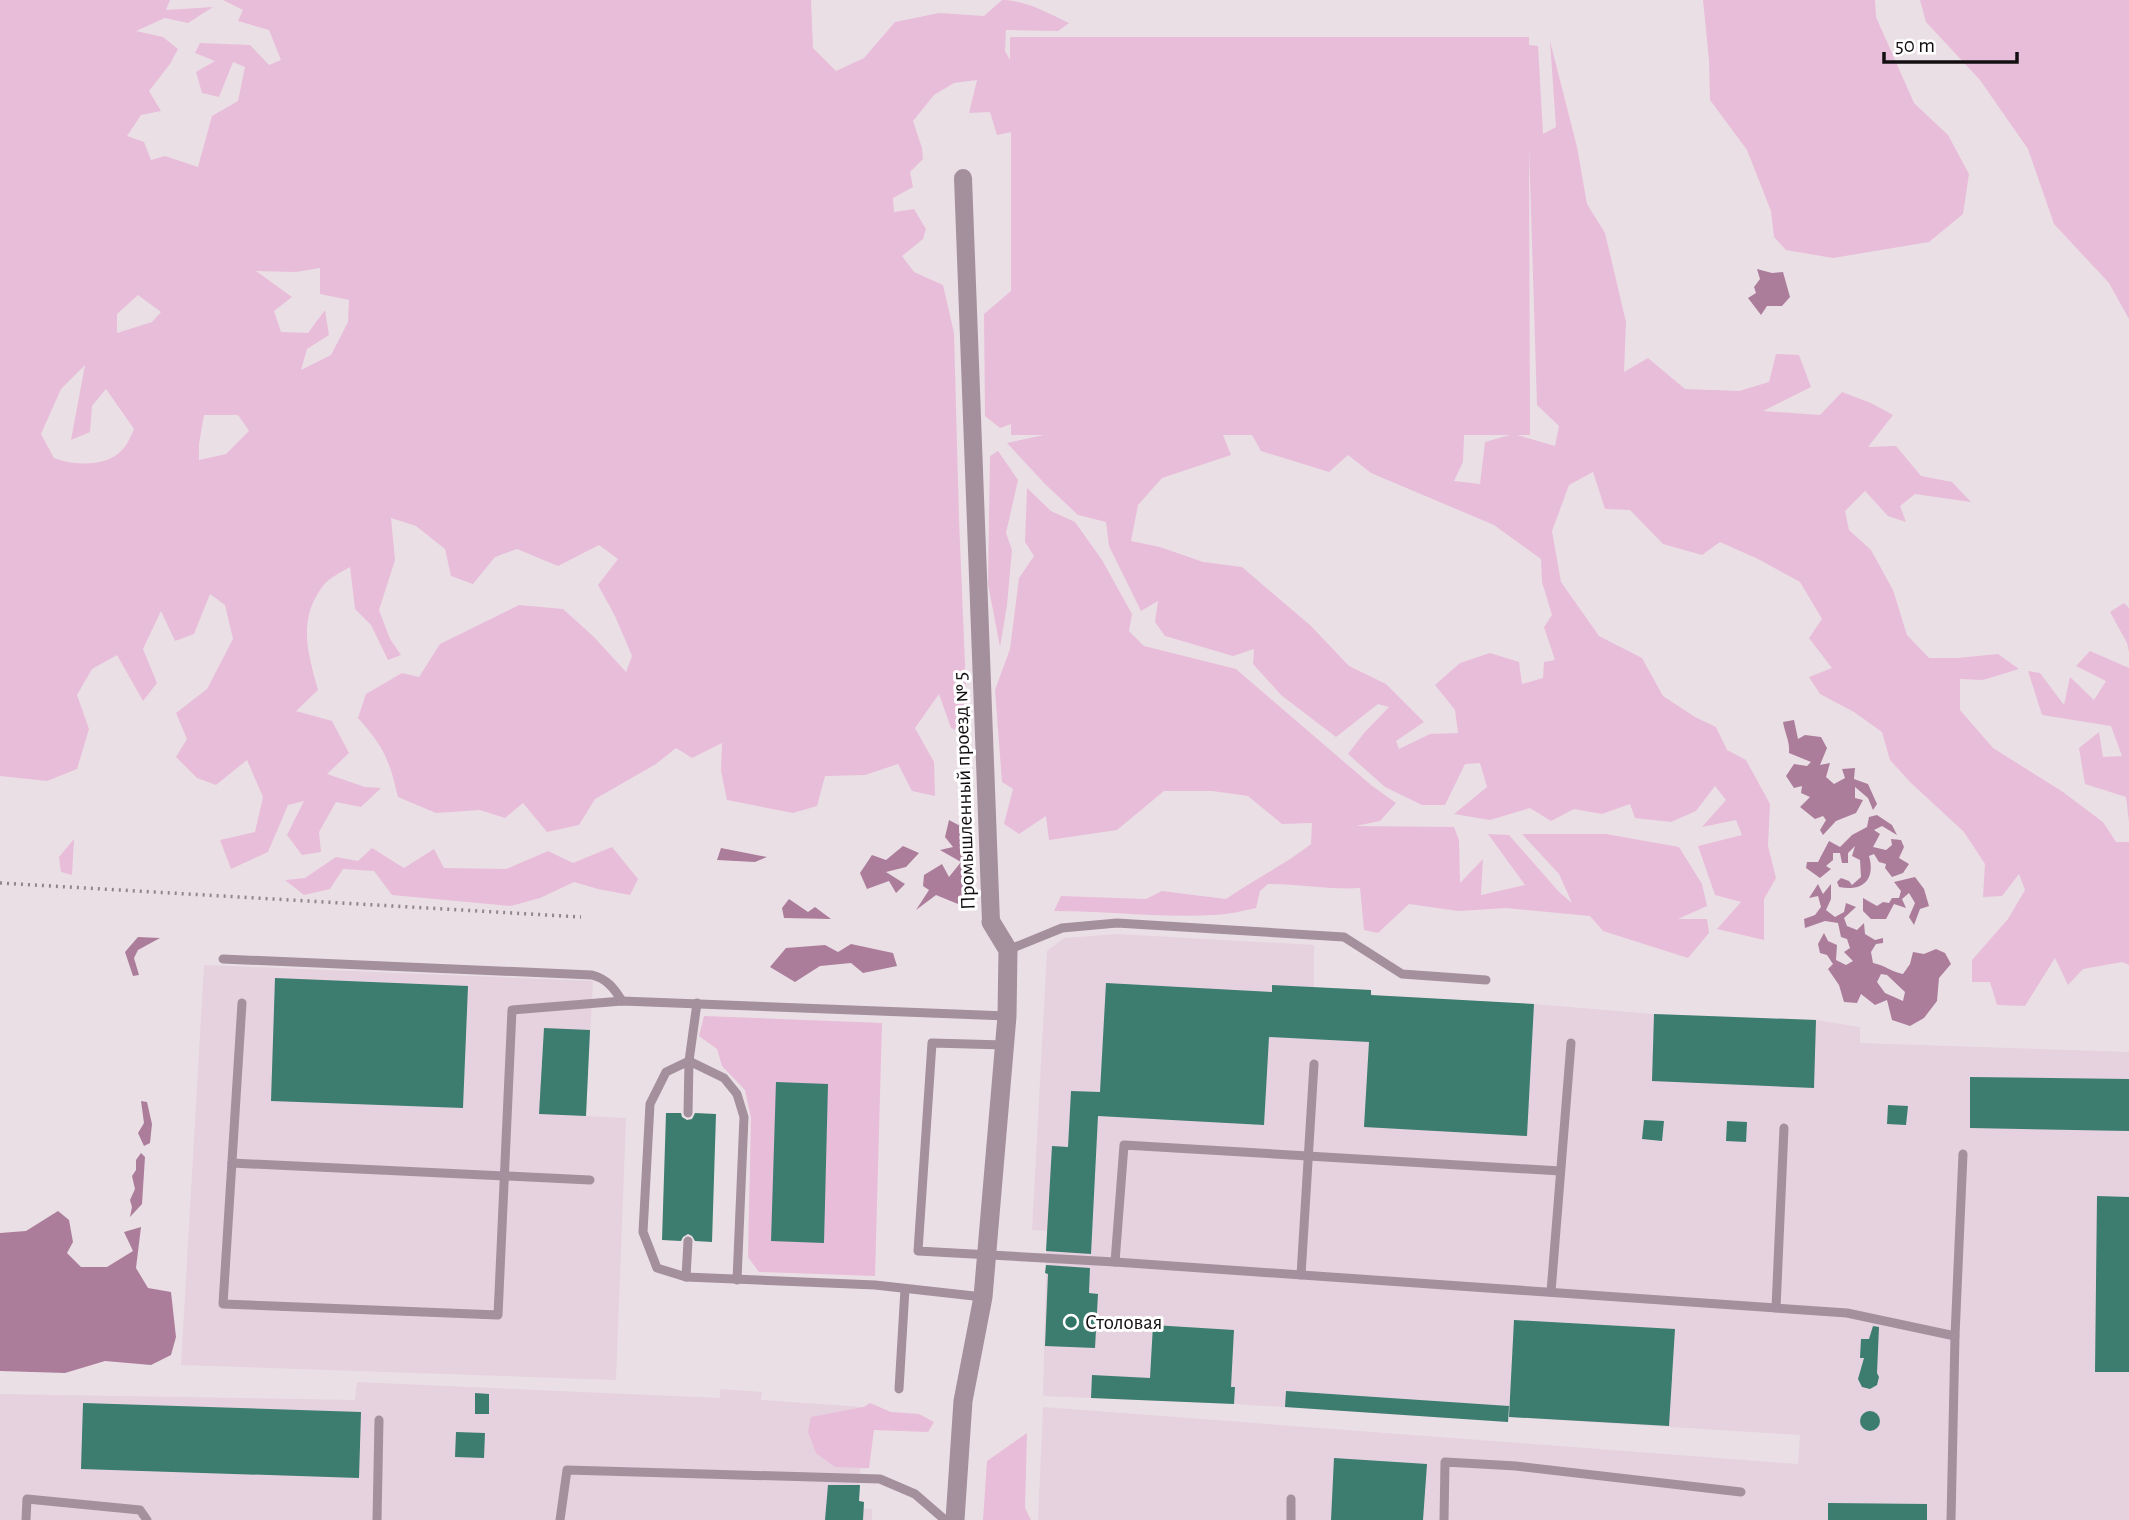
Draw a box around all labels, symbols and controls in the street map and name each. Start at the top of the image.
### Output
scale bar [1884,21,2017,65]
text: 50 m [1895,35,1935,56]
street label: Промышленный проезд № 5 [949,672,979,910]
place label: Столовая [1085,1312,1162,1333]
marker: Столовая [1063,1314,1079,1330]

